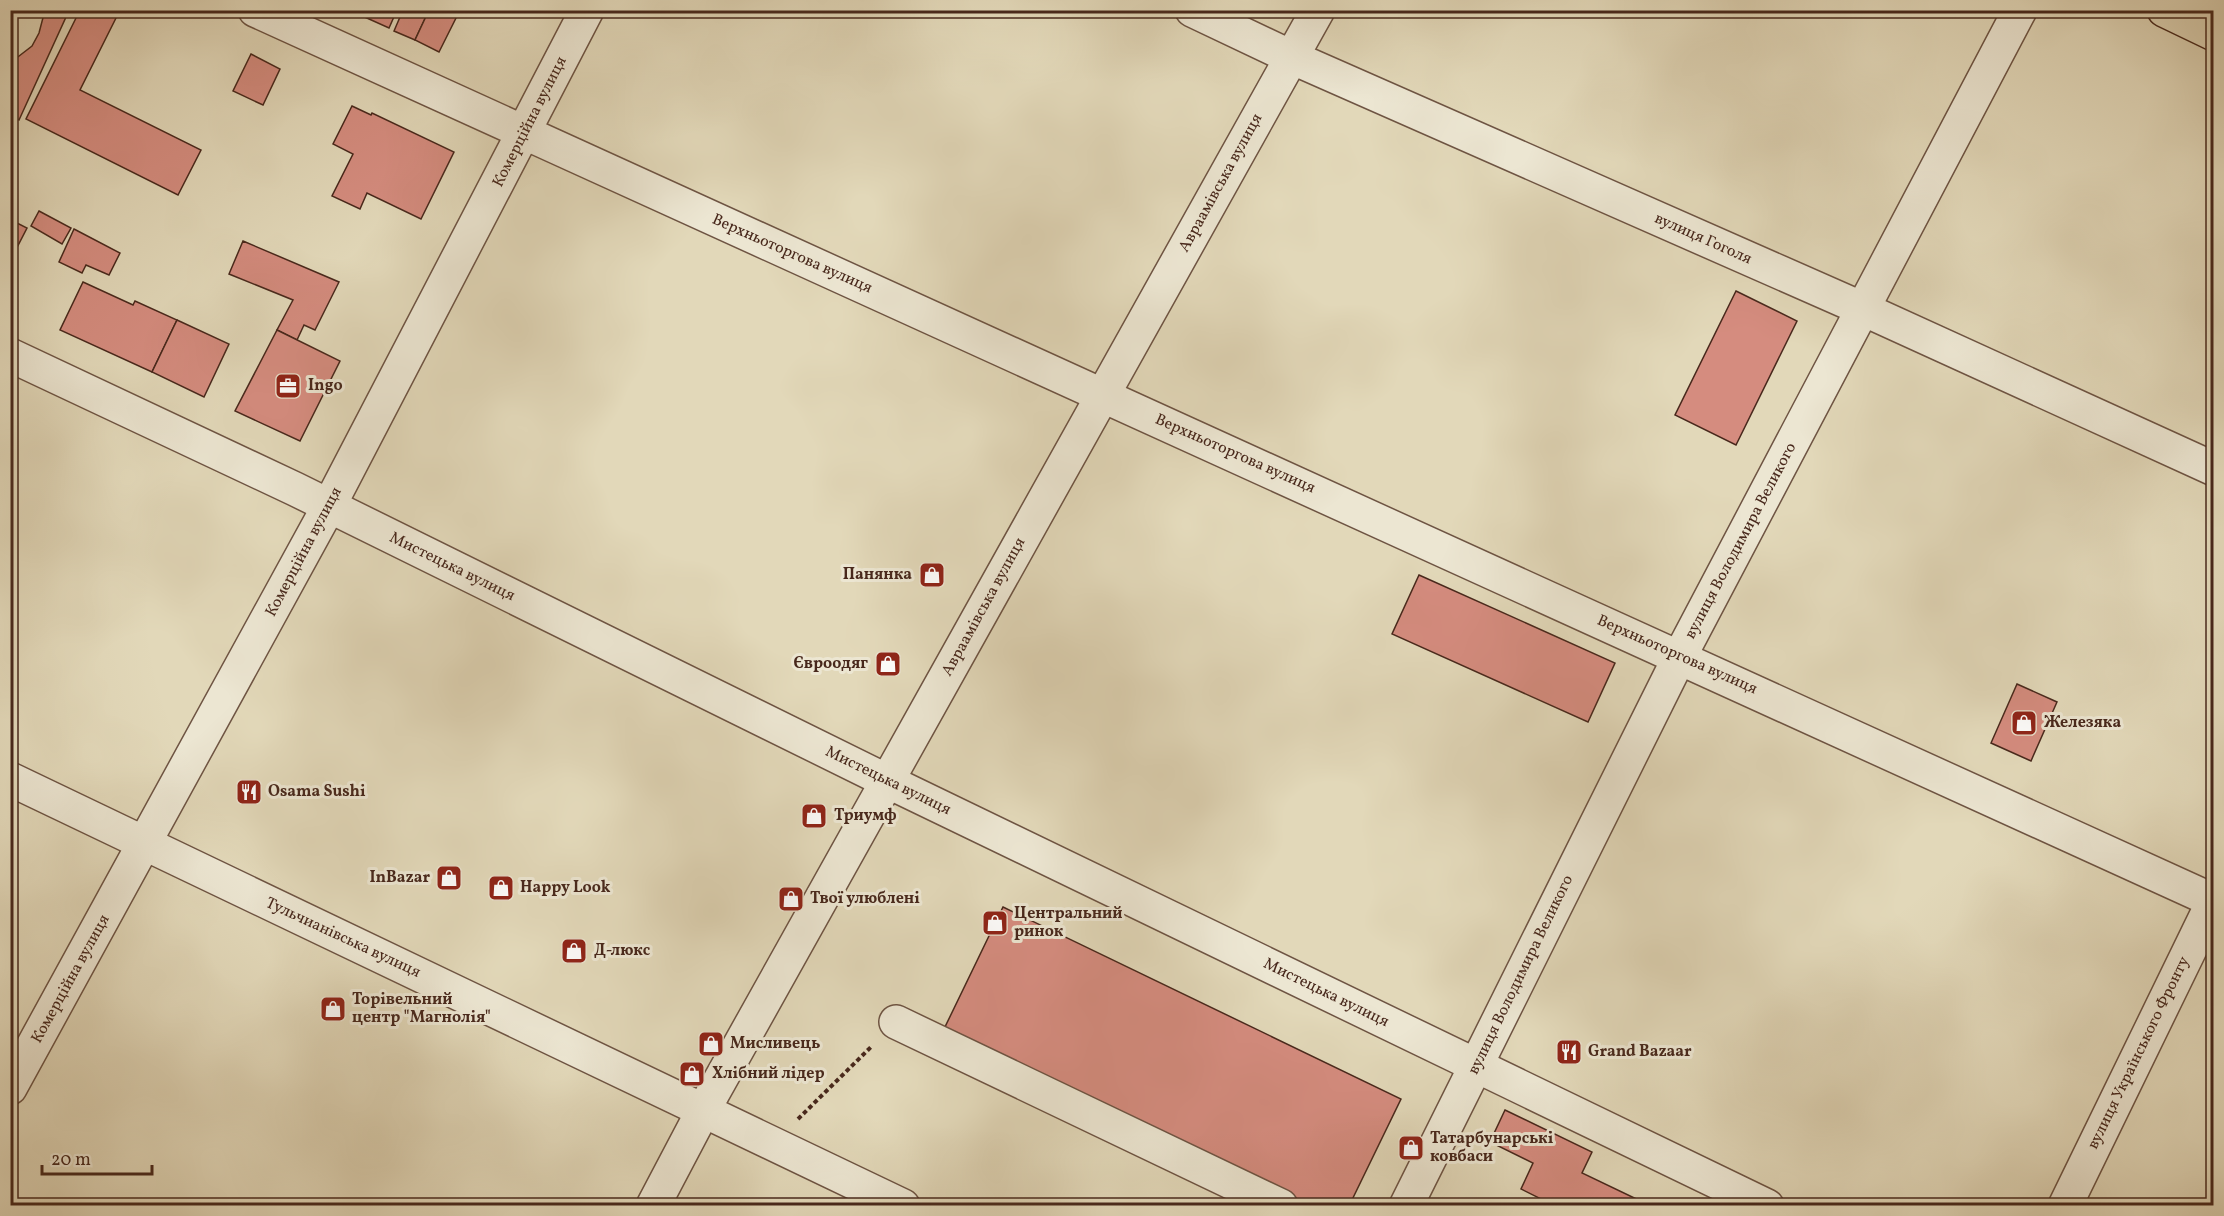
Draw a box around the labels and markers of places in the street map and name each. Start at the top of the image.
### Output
office icon: Ingo [273,371,303,401]
place label: Ingo [308,375,343,397]
shop icon: Панянка [917,560,947,590]
place label: Панянка [843,564,912,586]
shop icon: Євроодяг [873,649,903,679]
place label: Євроодяг [794,653,868,675]
shop icon: Железяка [2009,708,2039,738]
place label: Железяка [2044,712,2121,734]
restaurant icon: Osama Sushi [234,777,264,807]
place label: Osama Sushi [268,781,366,803]
shop icon: Триумф [799,801,829,831]
place label: Триумф [834,805,897,827]
shop icon: InBazar [434,863,464,893]
place label: InBazar [369,867,430,889]
shop icon: Happy Look [486,873,516,903]
place label: Happy Look [520,877,611,899]
shop icon: Твої улюблені [776,884,806,914]
place label: Твої улюблені [810,888,920,910]
place label: Центральний ринок [1014,903,1123,943]
shop icon: Центральний ринок [980,908,1010,938]
shop icon: Д-люкс [559,936,589,966]
place label: Д-люкс [594,940,651,962]
place label: Торівeльний центр "Магнолія" [352,989,491,1029]
shop icon: Торівeльний центр "Магнолія" [318,994,348,1024]
shop icon: Мисливець [696,1029,726,1059]
place label: Мисливець [730,1033,820,1055]
restaurant icon: Grand Bazaar [1554,1037,1584,1067]
place label: Grand Bazaar [1588,1041,1692,1063]
shop icon: Хлібний лідер [677,1059,707,1089]
place label: Хлібний лідер [712,1063,825,1085]
place label: Татарбунарські ковбаси [1430,1128,1554,1168]
shop icon: Татарбунарські ковбаси [1396,1133,1426,1163]

